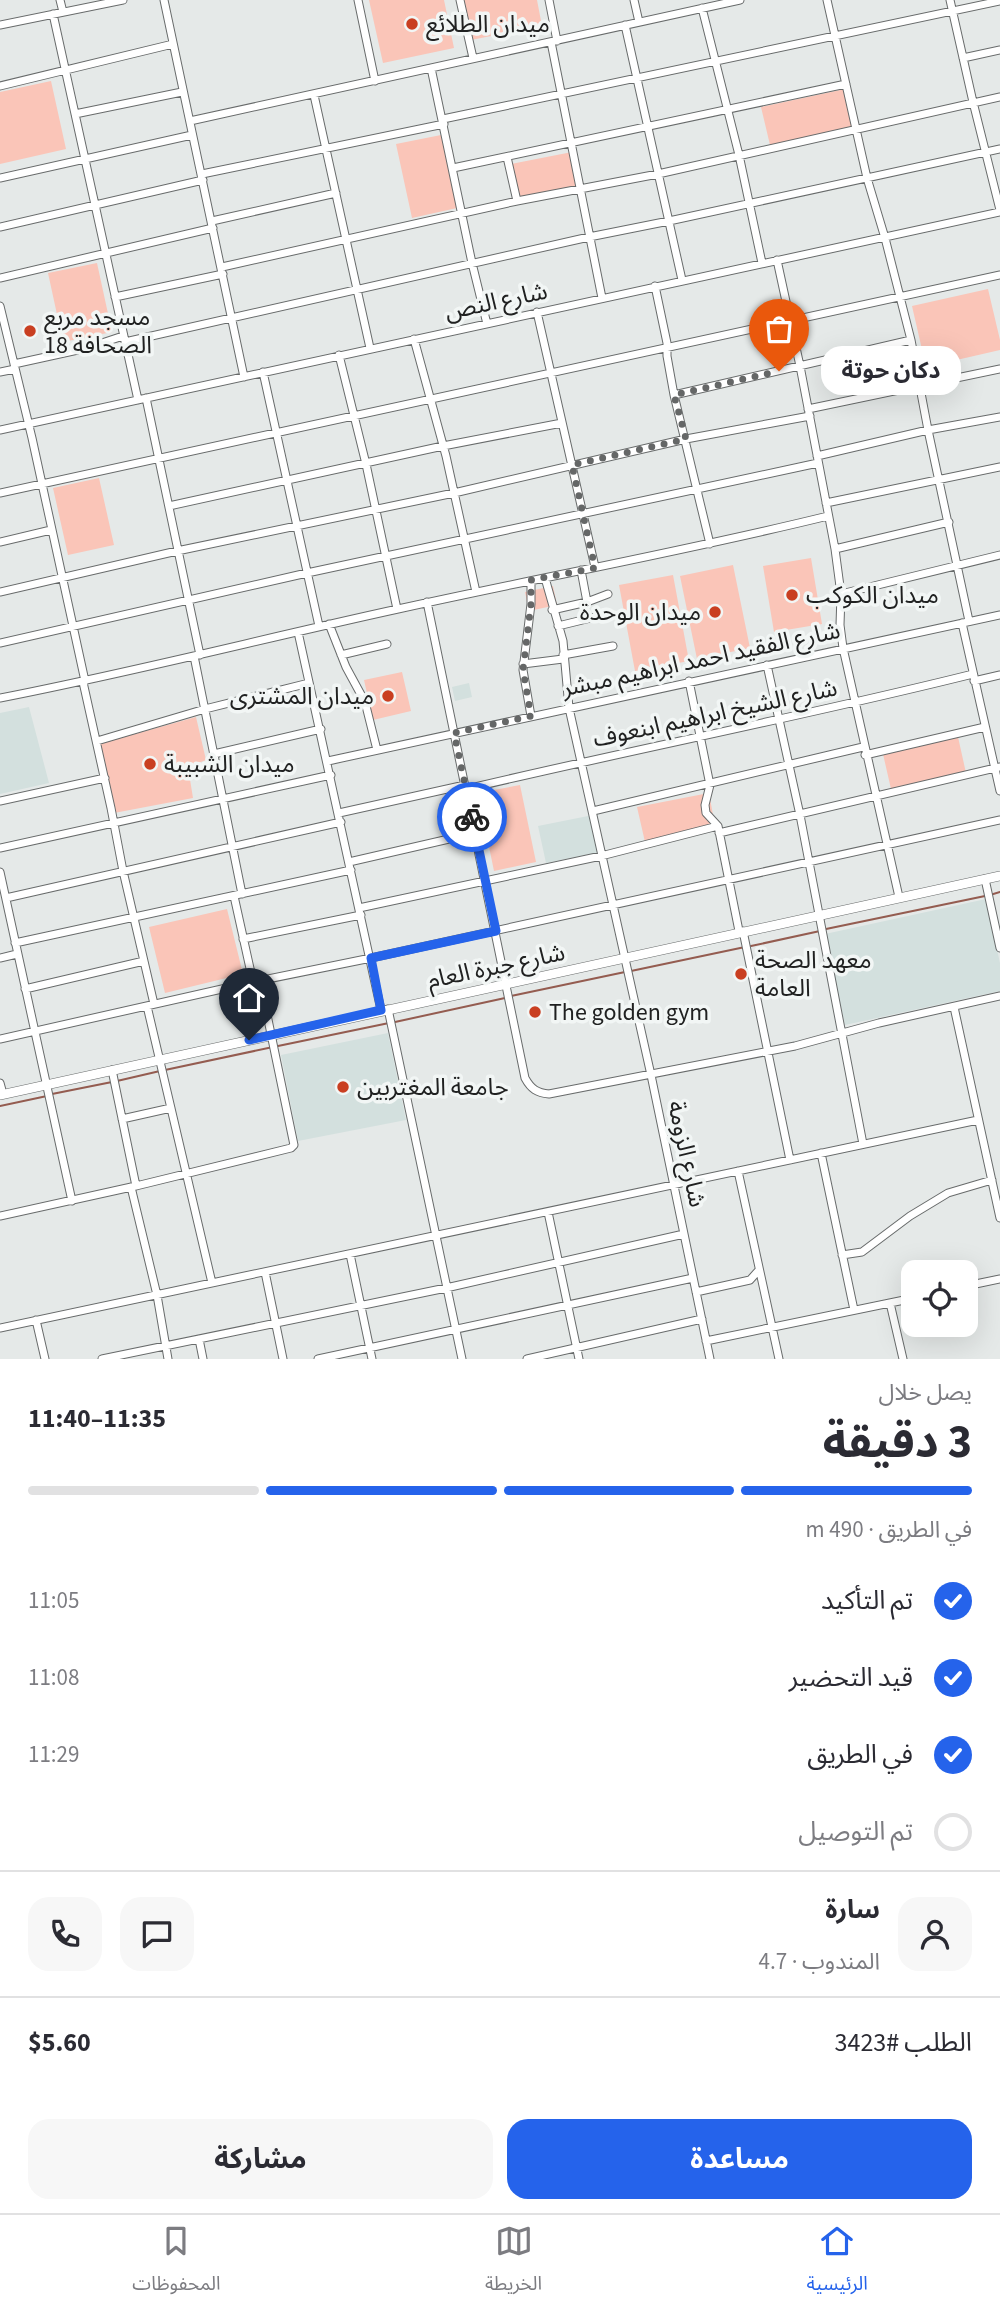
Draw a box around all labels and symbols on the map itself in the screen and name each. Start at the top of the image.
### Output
place label: ميدان الطلائع [426,7,550,42]
marker: ميدان الطلائع [404,16,420,32]
street label: شارع النص [441,274,551,329]
pin [749,299,809,371]
place label: مسجد مربع 18 الصحافة [44,300,152,363]
marker: مسجد مربع 18 الصحافة [22,323,38,339]
callout: دكان حوتة [821,346,961,396]
place label: ميدان الكوكب [806,578,939,613]
marker: ميدان الكوكب [784,587,800,603]
place label: ميدان الوحدة [580,595,701,630]
marker: ميدان الوحدة [707,604,723,620]
street label: شارع الفقيد احمد ابراهيم مبشر [558,613,843,706]
street label: شارع الشيخ ابراهيم ابنعوف [590,670,840,756]
place label: ميدان المشترى [230,679,374,714]
marker: ميدان المشترى [380,688,396,704]
place label: ميدان الشبيبة [164,747,295,782]
marker: ميدان الشبيبة [142,756,158,772]
courier [437,782,507,852]
street label: شارع جبرة العام [424,935,568,998]
place label: معهد الصحة العامة [755,943,872,1006]
marker: معهد الصحة العامة [733,966,749,982]
pin [219,968,279,1040]
place label: The golden gym [549,995,709,1030]
marker: The golden gym [527,1004,543,1020]
place label: جامعة المغتربين [357,1070,509,1105]
marker: جامعة المغتربين [335,1079,351,1095]
street label: شارع الزومة [658,1098,715,1211]

